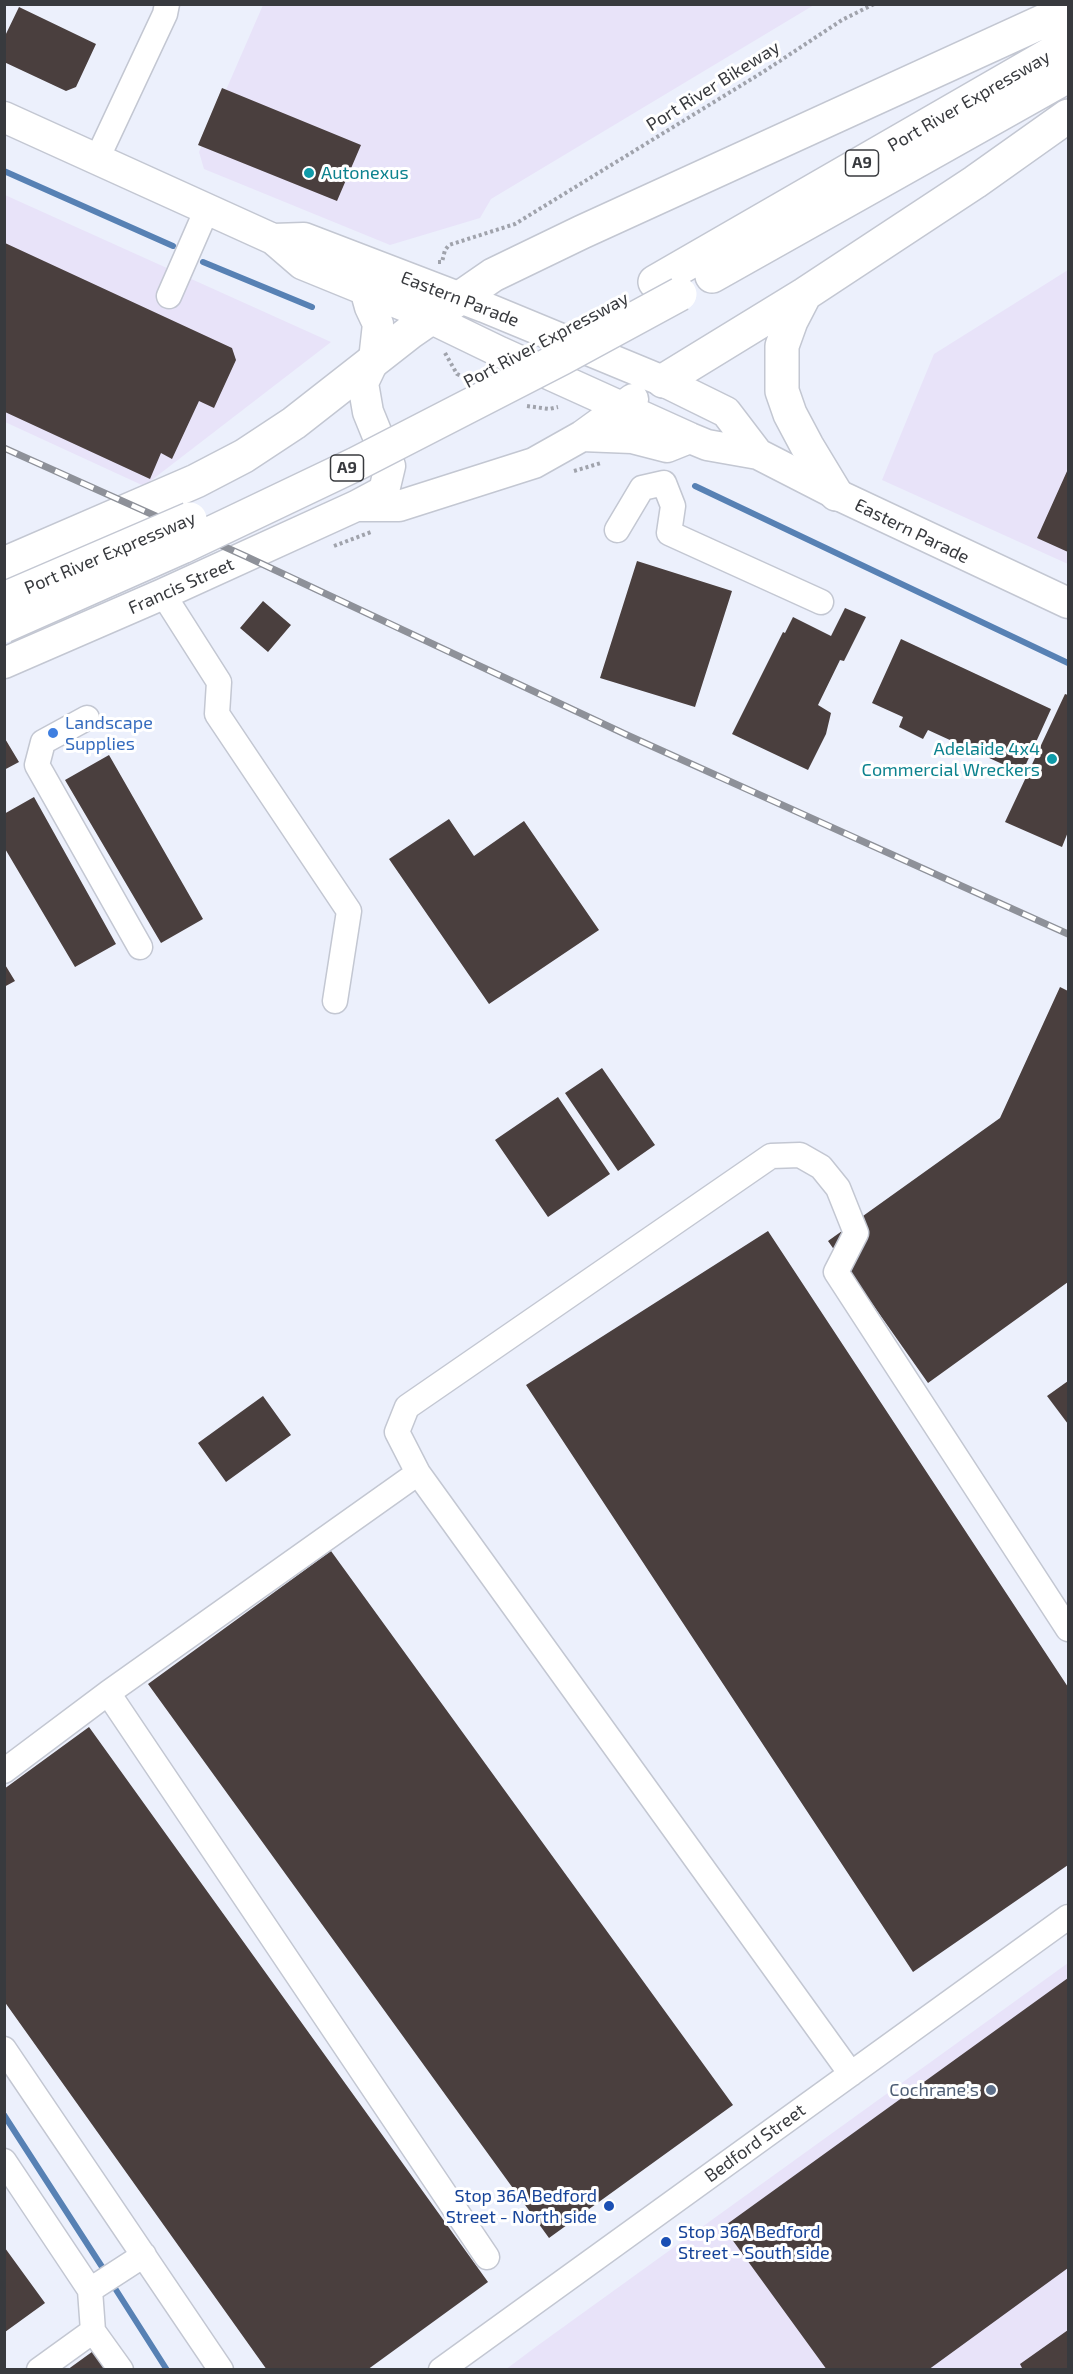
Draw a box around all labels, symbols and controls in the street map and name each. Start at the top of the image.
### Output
street label: Port River Bikeway [642,36,784,136]
street label: Port River Expressway [884,46,1054,156]
road number: A9 [846,150,878,176]
place label: Autonexus [321,162,409,184]
marker: Autonexus [302,166,316,180]
street label: Eastern Parade [398,267,522,331]
street label: Port River Expressway [460,287,632,393]
road number: A9 [330,455,364,481]
street label: Eastern Parade [851,494,973,568]
street label: Port River Expressway [21,507,199,599]
street label: Francis Street [125,553,237,619]
place label: Landscape Supplies [65,712,153,754]
marker: Landscape Supplies [46,726,60,740]
place label: Adelaide 4x4 Commercial Wreckers [862,738,1040,780]
marker: Adelaide 4x4 Commercial Wreckers [1045,752,1059,766]
place label: Cochrane's [889,2079,979,2101]
marker: Cochrane's [984,2083,998,2097]
street label: Bedford Street [700,2099,810,2187]
place label: Stop 36A Bedford Street - North side [446,2185,597,2228]
marker: Stop 36A Bedford Street - North side [602,2199,616,2213]
place label: Stop 36A Bedford Street - South side [678,2221,830,2264]
marker: Stop 36A Bedford Street - South side [659,2235,673,2249]

